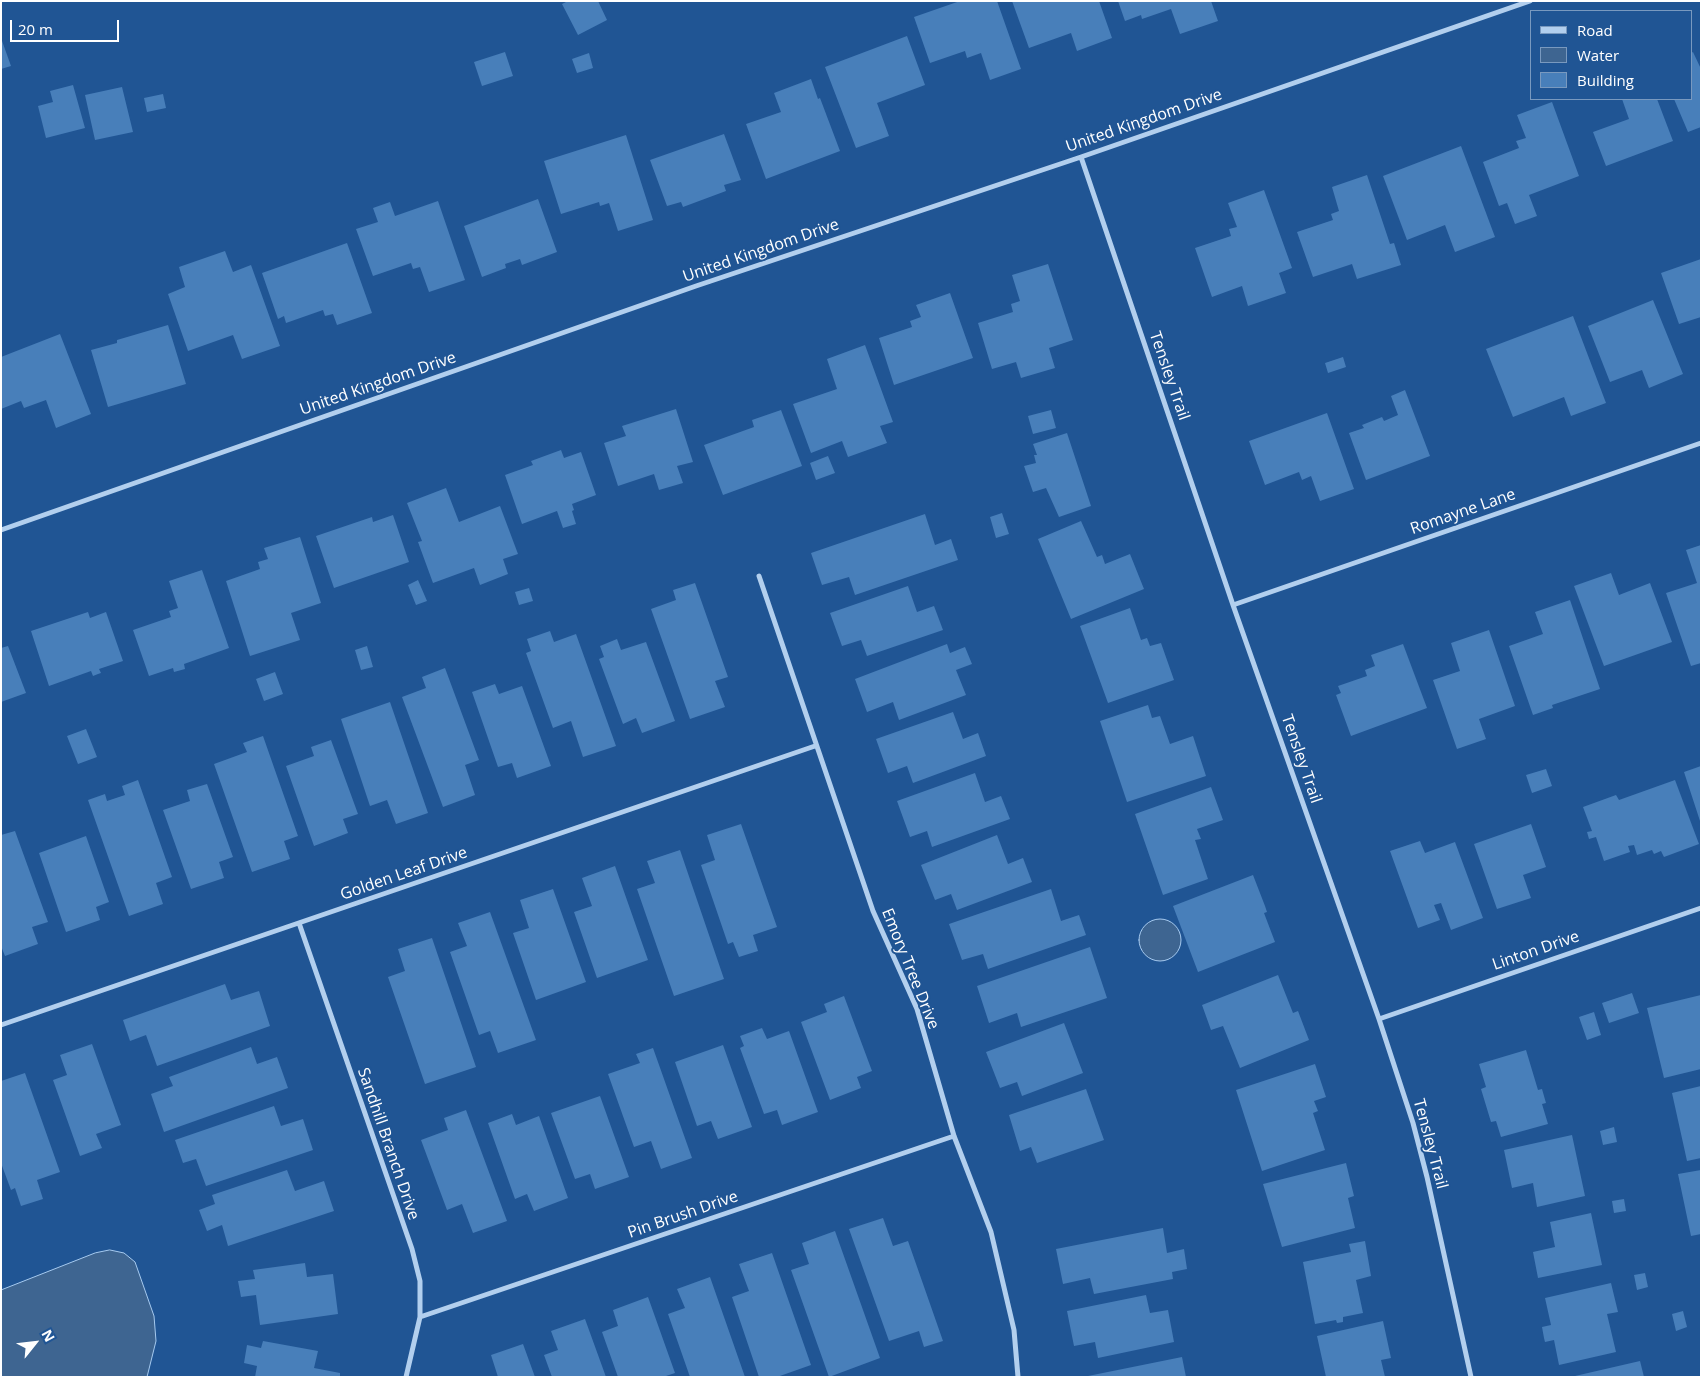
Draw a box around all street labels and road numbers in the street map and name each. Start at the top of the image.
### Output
street label: United Kingdom Drive [1063,85,1225,157]
street label: United Kingdom Drive [680,215,842,287]
street label: Tensley Trail [1145,329,1193,423]
street label: United Kingdom Drive [297,348,459,420]
street label: Romayne Lane [1408,485,1518,539]
street label: Tensley Trail [1277,712,1325,806]
street label: Golden Leaf Drive [338,843,470,905]
street label: Emory Tree Drive [877,906,943,1032]
street label: Linton Drive [1490,927,1582,975]
street label: Sandhill Branch Drive [353,1065,423,1223]
street label: Tensley Trail [1409,1097,1451,1191]
street label: Pin Brush Drive [625,1187,741,1243]

